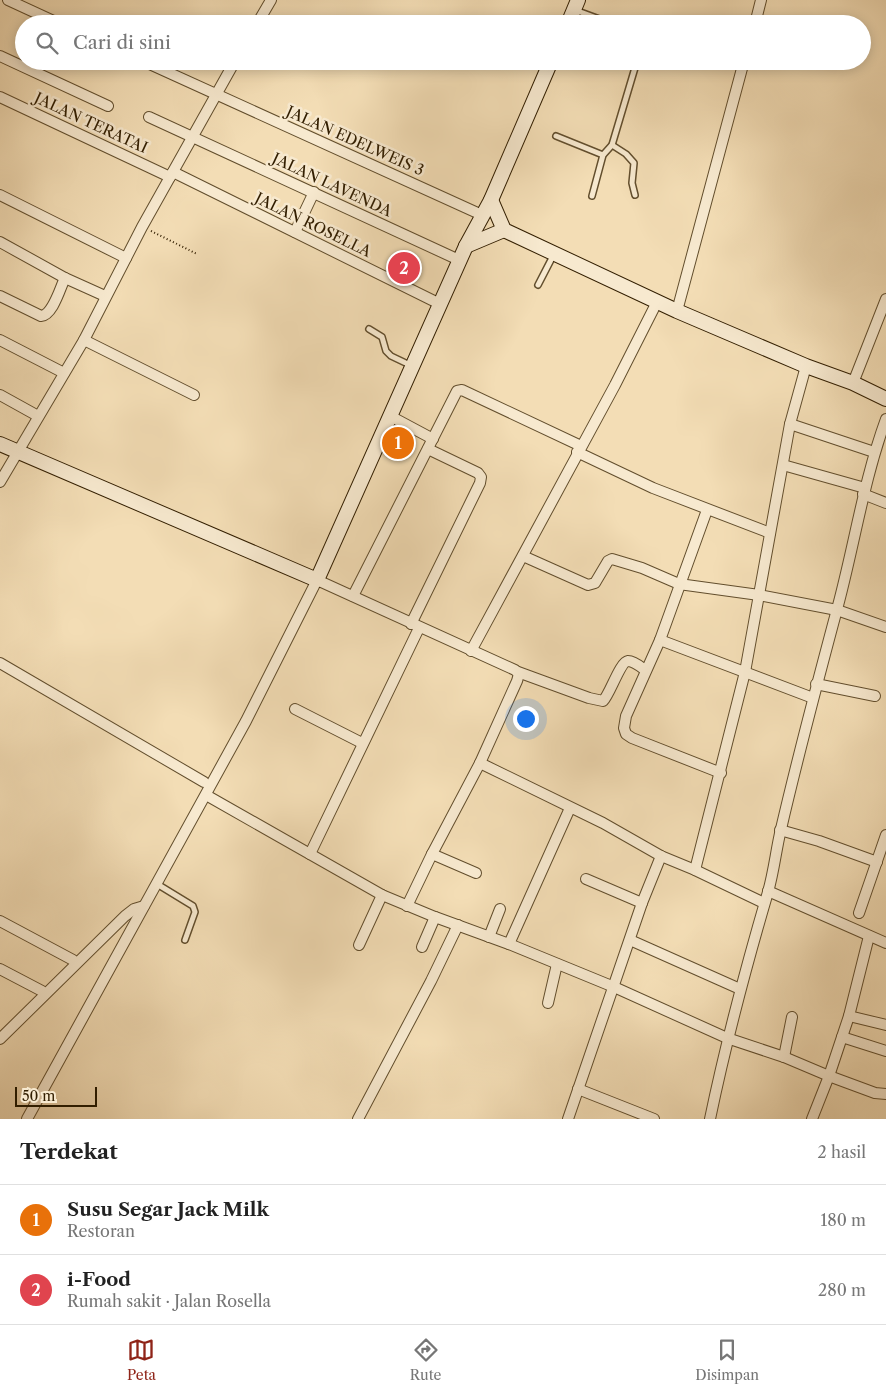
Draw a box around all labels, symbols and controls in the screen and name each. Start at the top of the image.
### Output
search box [15,15,871,70]
icon: search [33,29,61,57]
text: Cari di sini [73,31,171,54]
street label: JALAN TERATAI [30,87,151,157]
street label: JALAN EDELWEIS 3 [282,101,427,179]
street label: JALAN LAVENDA [268,148,396,221]
street label: JALAN ROSELLA [250,187,375,261]
pin: 2 [388,249,420,287]
pin: 1 [382,424,414,462]
your location [513,706,539,732]
scale bar [15,1084,98,1107]
text: 50 m [22,1087,55,1105]
text: Terdekat [20,1139,118,1164]
text: 2 hasil [817,1142,866,1162]
text: Susu Segar Jack Milk [67,1198,269,1221]
text: 1 [32,1210,40,1230]
text: 180 m [820,1210,866,1230]
text: Restoran [67,1221,135,1241]
text: i-Food [67,1268,131,1291]
text: 2 [31,1280,41,1300]
text: 280 m [818,1280,866,1300]
text: Rumah sakit · Jalan Rosella [67,1291,271,1311]
tab: Peta [127,1336,156,1384]
tab: Rute [410,1336,441,1384]
tab: Disimpan [695,1336,759,1384]

